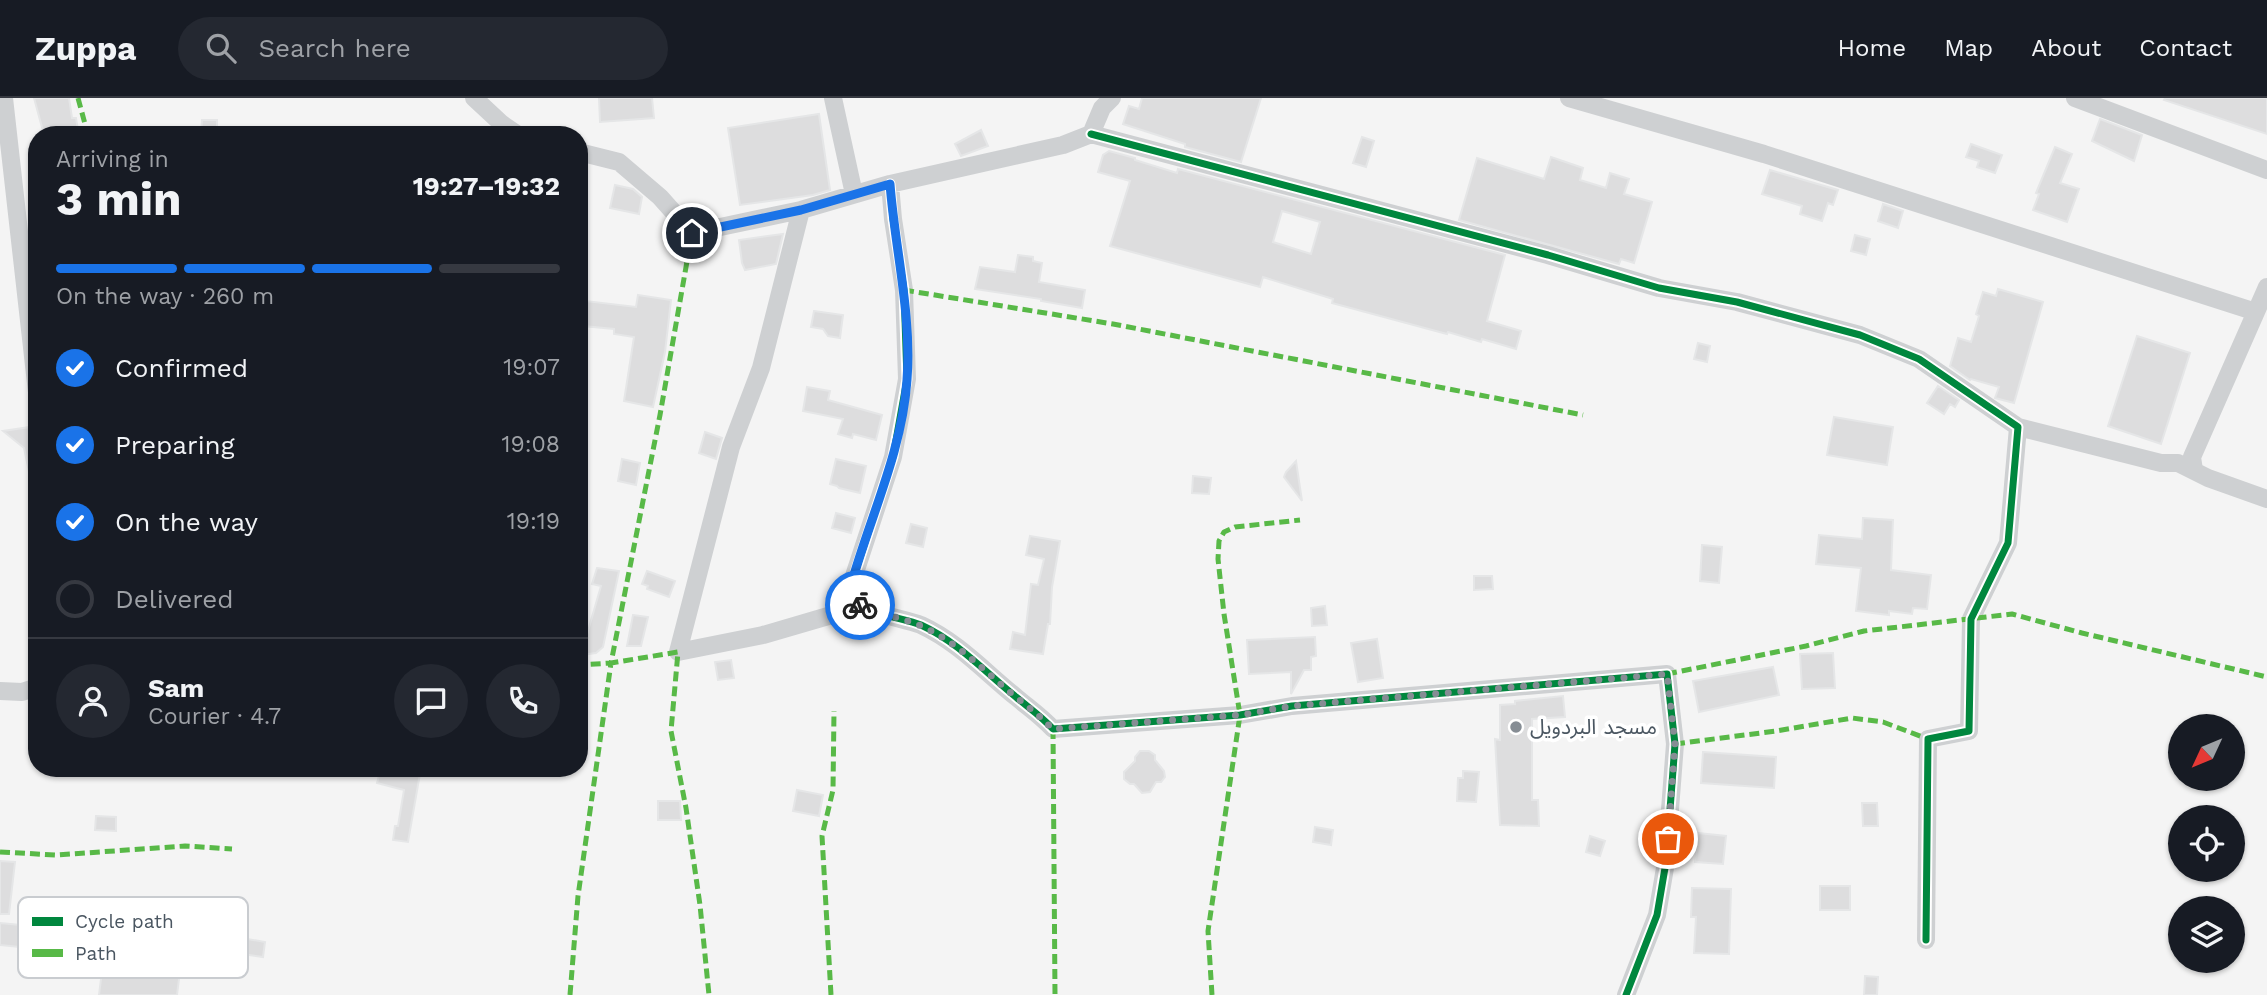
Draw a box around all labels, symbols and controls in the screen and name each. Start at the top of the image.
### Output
search box [178,17,668,80]
text: Zuppa [35,29,136,68]
icon: search [202,29,240,67]
text: Search here [258,33,411,63]
text: Home [1838,34,1906,62]
text: Map [1944,34,1993,62]
text: About [2031,34,2101,62]
text: Contact [2139,34,2232,62]
text: Arriving in [56,146,169,173]
text: 19:27–19:32 [413,171,560,201]
text: 3 min [56,172,182,226]
pin [662,203,722,263]
icon: home [673,214,711,252]
text: On the way · 260 m [56,283,274,310]
icon: check [56,349,94,387]
text: Confirmed [115,353,248,383]
text: 19:07 [503,354,560,381]
icon: check [56,426,94,464]
text: Preparing [115,430,235,460]
text: 19:08 [502,431,560,458]
icon: check [56,503,94,541]
text: On the way [115,507,258,537]
text: 19:19 [507,508,560,535]
courier [825,570,895,640]
text: Delivered [115,584,234,614]
icon: bike [841,586,879,624]
button: person [56,664,130,738]
button: chat [394,664,468,738]
button: phone [486,664,560,738]
text: Sam [148,673,204,703]
text: Courier · 4.7 [148,703,281,730]
place label: مسجد البردويل [1530,714,1657,739]
north arrow [2168,714,2245,791]
map controls [2168,714,2245,973]
marker: مسجد البردويل [1508,719,1524,735]
button: locate [2168,805,2245,882]
pin [1638,809,1698,869]
icon: bag [1649,820,1687,858]
button: layers [2168,896,2245,973]
legend [18,897,248,978]
text: Cycle path [75,910,174,933]
text: Path [75,942,117,965]

